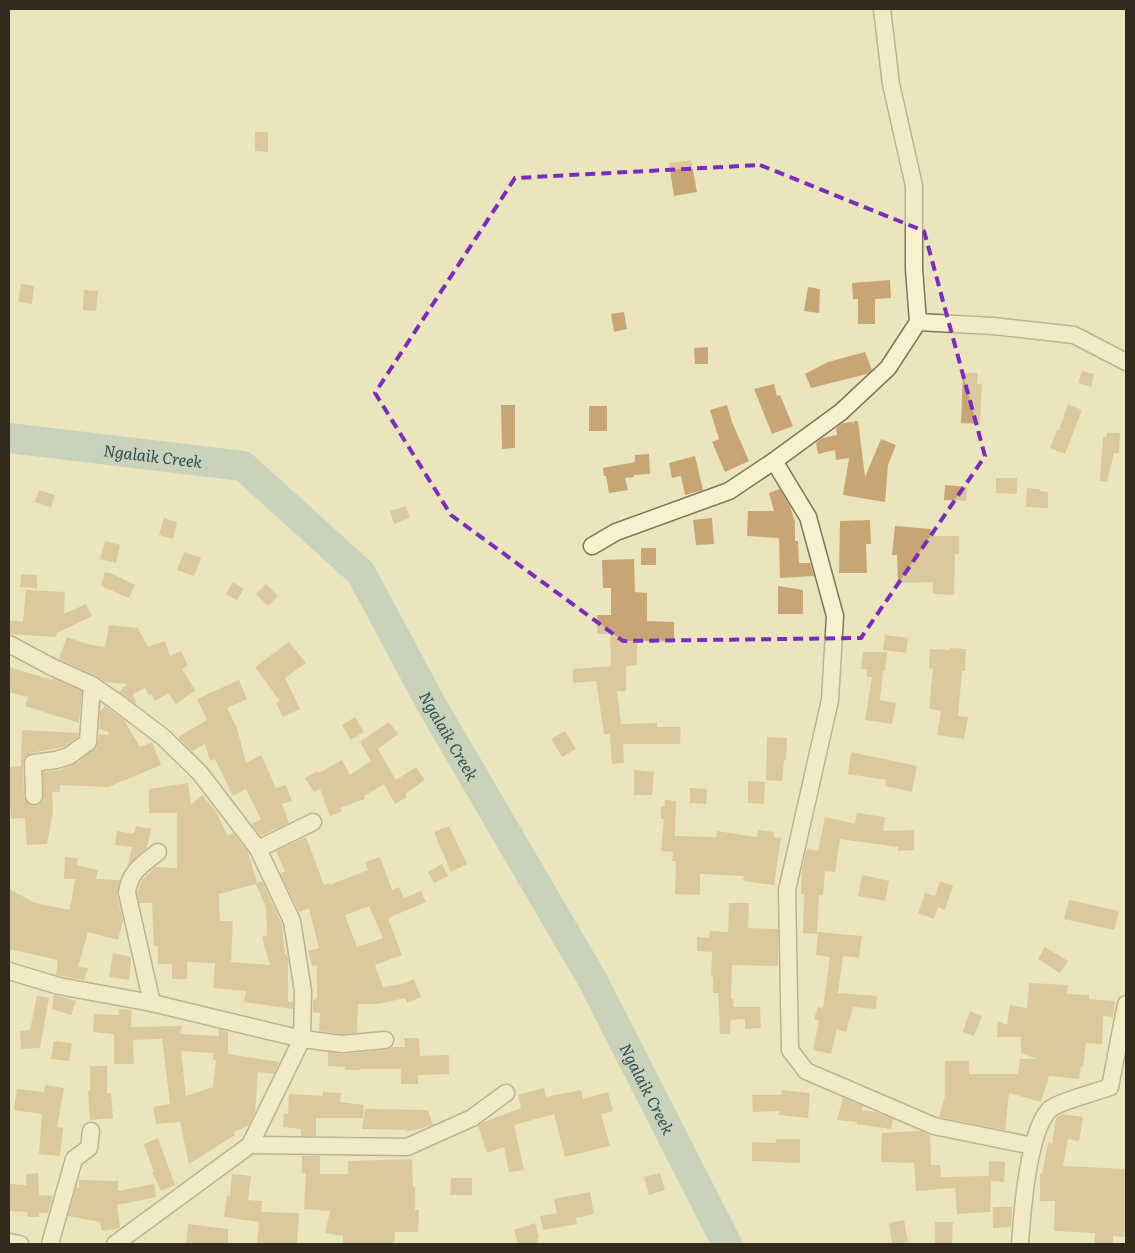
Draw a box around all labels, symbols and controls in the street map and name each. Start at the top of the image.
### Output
water label: Ngalaik Creek [102,437,204,473]
water label: Ngalaik Creek [414,687,485,785]
water label: Ngalaik Creek [614,1039,681,1138]

